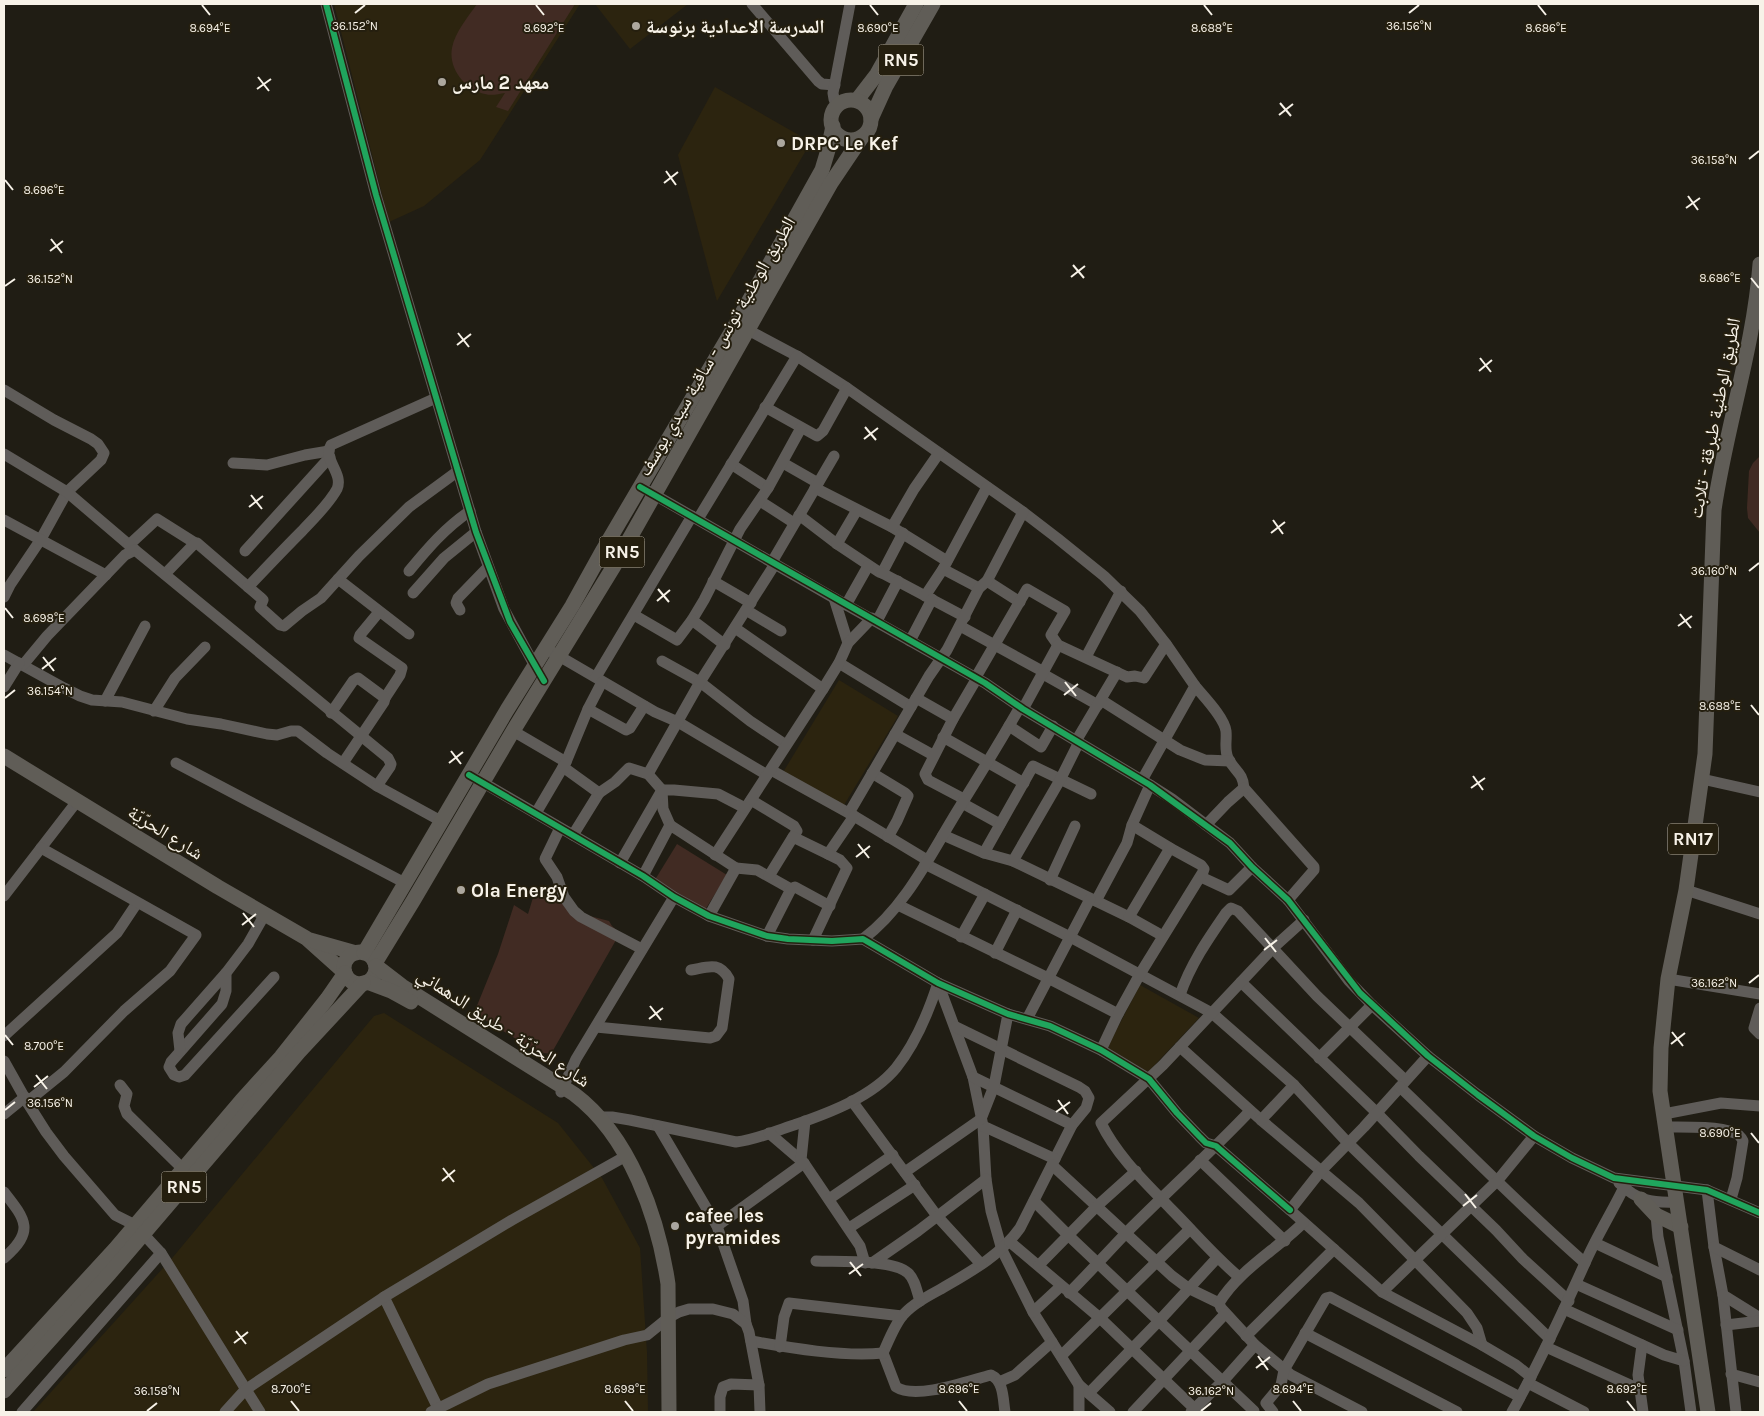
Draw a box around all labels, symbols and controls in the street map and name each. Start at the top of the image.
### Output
place label: المدرسة الاعدادية برنوسة [646,16,825,38]
text: 36.152°N [332,19,378,33]
text: 36.156°N [1386,19,1432,33]
marker: المدرسة الاعدادية برنوسة [630,20,642,32]
text: 8.694°E [190,21,230,35]
text: 8.692°E [523,21,565,35]
text: 8.690°E [857,21,899,35]
text: 8.688°E [1191,21,1233,35]
text: 8.686°E [1525,21,1567,35]
road number: RN5 [878,44,924,76]
place label: معهد 2 مارس [452,72,549,94]
marker: معهد 2 مارس [436,76,448,88]
place label: DRPC Le Kef [791,133,899,155]
marker: DRPC Le Kef [775,137,787,149]
text: 36.158°N [1691,153,1737,167]
text: 8.696°E [23,183,65,197]
street label: الطريق الوطنية تونس - ساقية سيدي يوسف [633,213,804,482]
text: 8.686°E [1699,271,1741,285]
text: 36.152°N [27,272,73,286]
street label: الطريق الوطنية طبرقة - تلابت [1685,316,1745,520]
road number: RN5 [600,536,644,568]
text: 36.160°N [1691,564,1737,578]
text: 8.698°E [23,611,65,625]
text: 36.154°N [27,684,73,698]
text: 8.688°E [1699,699,1741,713]
street label: شارع الحرّيّة [124,801,207,865]
road number: RN17 [1668,824,1718,854]
place label: Ola Energy [471,880,567,902]
marker: Ola Energy [455,884,467,896]
street label: شارع الحرّيّة - طريق الدهماني [411,964,594,1095]
text: 36.162°N [1691,976,1737,990]
text: 8.700°E [24,1039,64,1053]
text: 36.156°N [27,1096,73,1110]
text: 8.690°E [1699,1126,1741,1140]
road number: RN5 [162,1172,206,1202]
place label: cafee les pyramides [685,1205,781,1249]
marker: cafee les pyramides [669,1220,681,1232]
text: 8.700°E [271,1382,311,1396]
text: 8.698°E [604,1382,646,1396]
text: 8.696°E [938,1382,980,1396]
text: 8.694°E [1273,1382,1313,1396]
text: 8.692°E [1606,1382,1648,1396]
text: 36.158°N [134,1384,180,1398]
text: 36.162°N [1188,1384,1234,1398]

